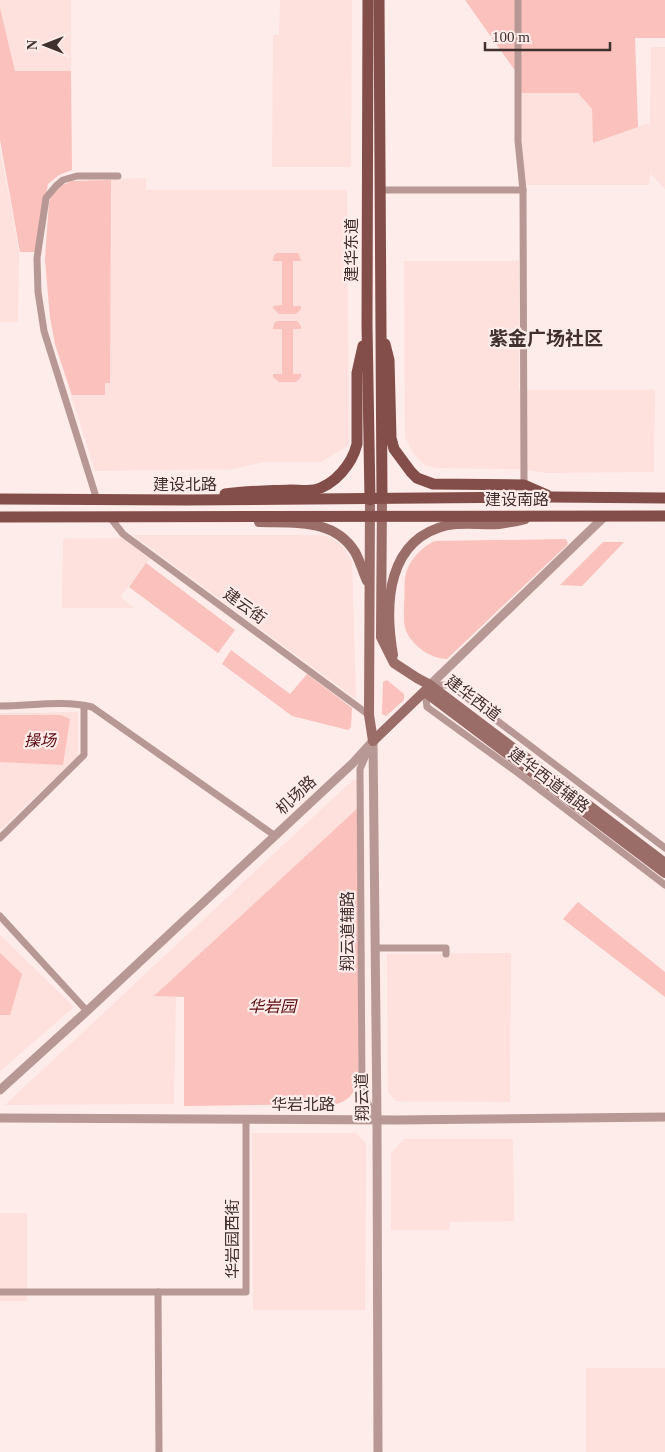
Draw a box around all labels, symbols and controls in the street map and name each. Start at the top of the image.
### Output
north arrow [20,20,70,70]
scale bar [485,20,610,52]
text: 100 m [492,29,530,45]
text: N [25,40,40,50]
street label: 建华东道 [343,218,360,282]
district label: 紫金广场社区 [489,328,603,349]
street label: 建设北路 [153,476,217,493]
street label: 建设南路 [485,491,549,508]
street label: 建云街 [221,585,269,627]
street label: 建华西道 [442,672,504,724]
park label: 操场 [24,732,58,749]
street label: 建华西道辅路 [506,744,592,816]
street label: 机场路 [273,772,319,818]
street label: 翔云道辅路 [339,891,356,971]
park label: 华岩园 [248,998,298,1015]
street label: 翔云道 [353,1073,371,1121]
street label: 华岩北路 [271,1096,335,1113]
street label: 华岩园西街 [224,1199,241,1279]

